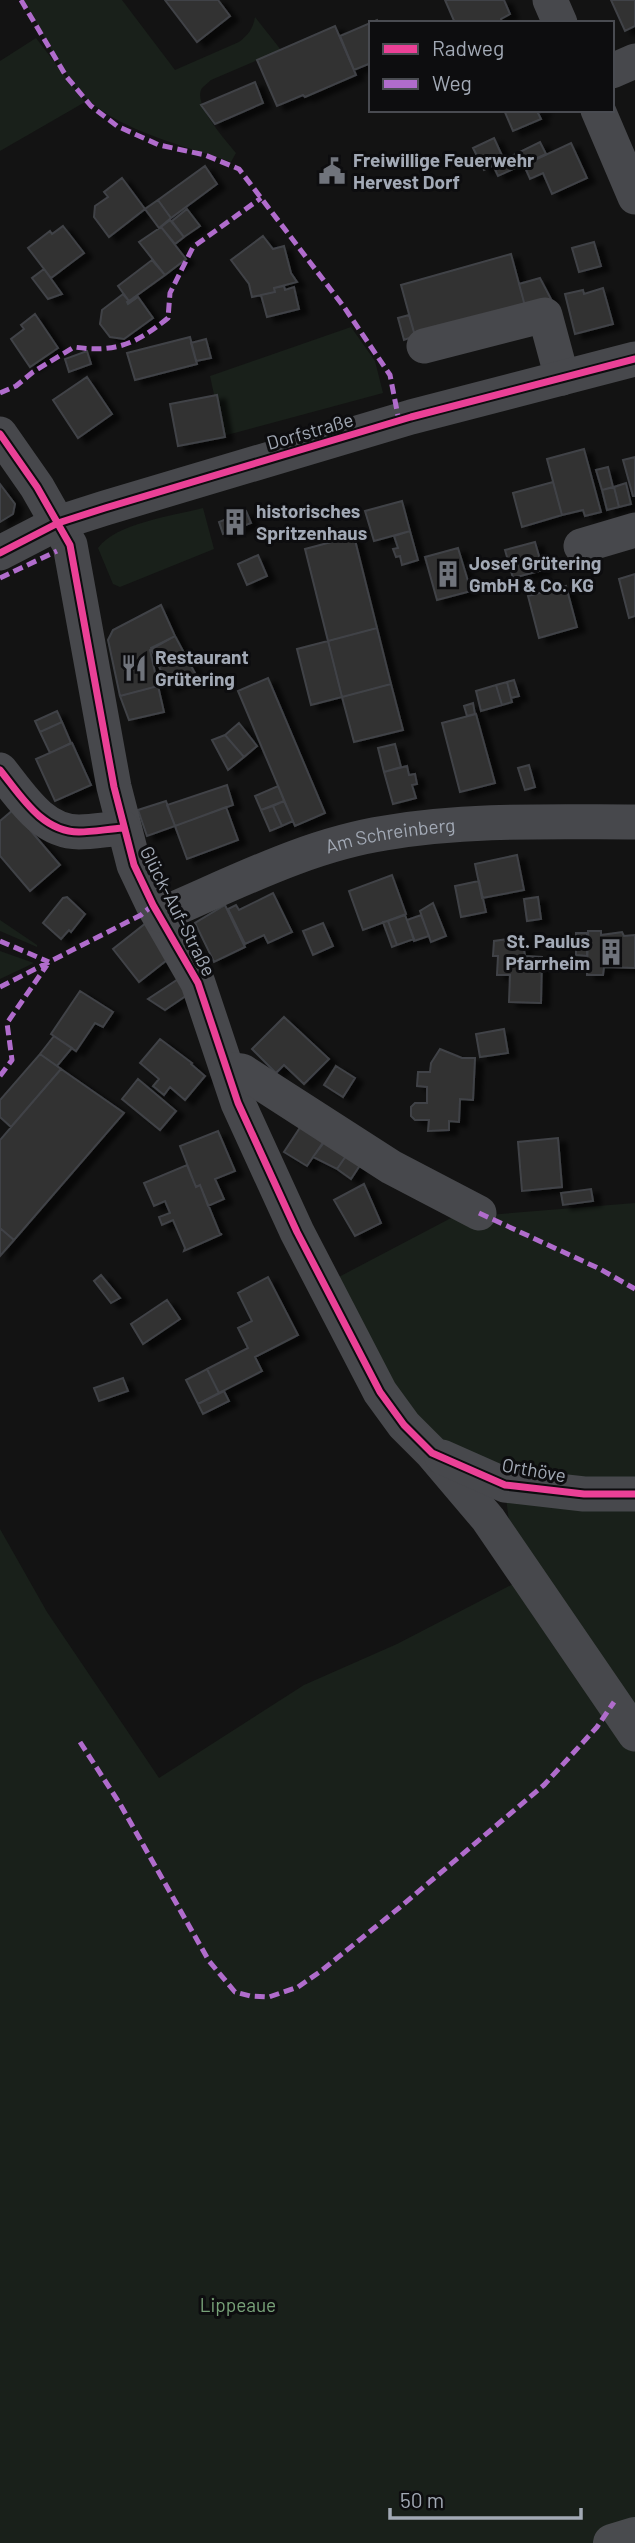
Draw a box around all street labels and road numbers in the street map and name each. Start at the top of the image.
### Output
street label: Dorfstraße [264,407,356,454]
street label: Am Schreinberg [322,813,456,857]
street label: Glück-Auf-Straße [136,842,221,980]
street label: Orthöve [500,1453,568,1486]

